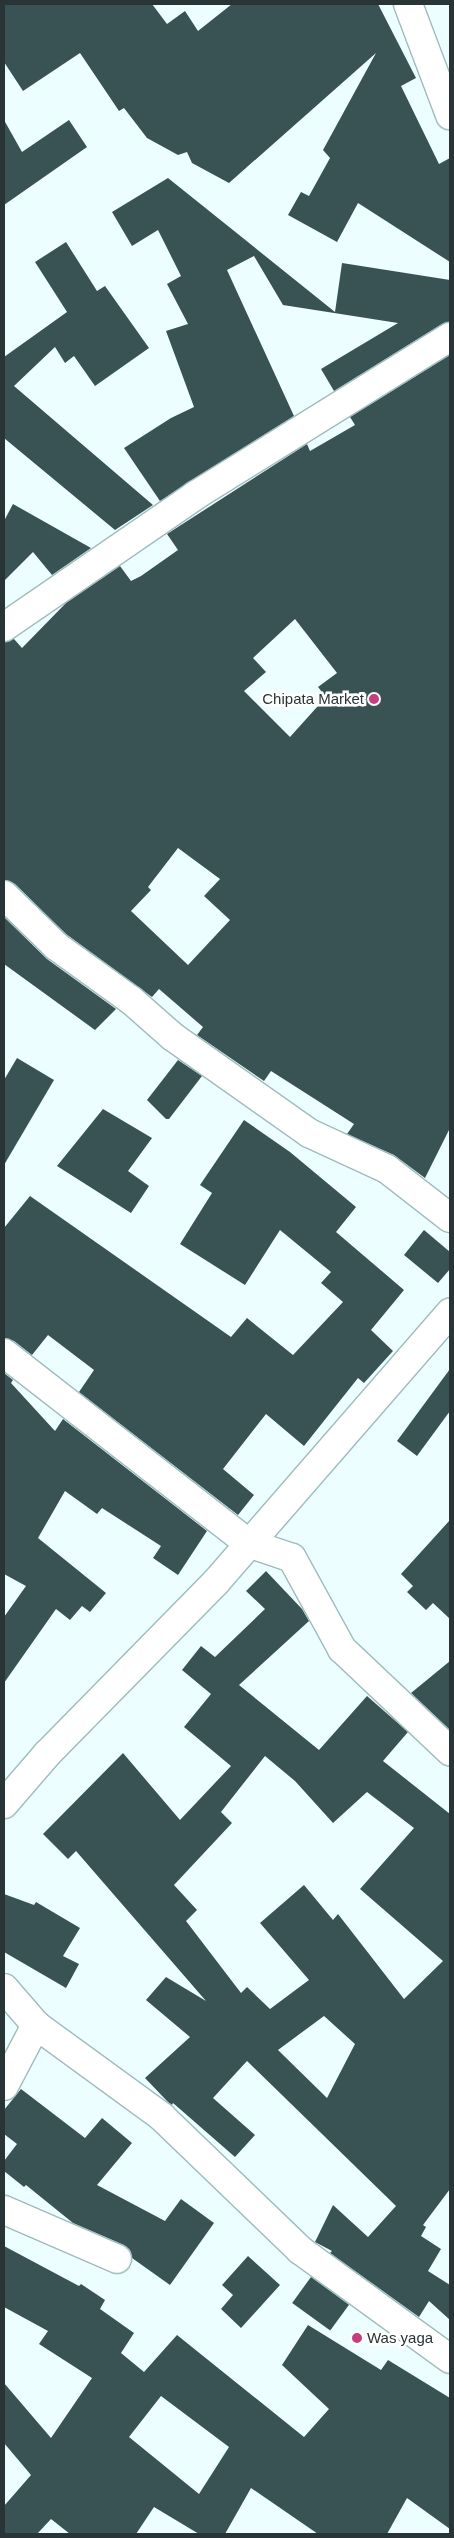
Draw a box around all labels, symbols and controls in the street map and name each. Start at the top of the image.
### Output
place label: Chipata Market [262,690,364,708]
marker: Chipata Market [368,693,380,705]
place label: Was yaga [367,2329,433,2347]
marker: Was yaga [351,2332,363,2344]

